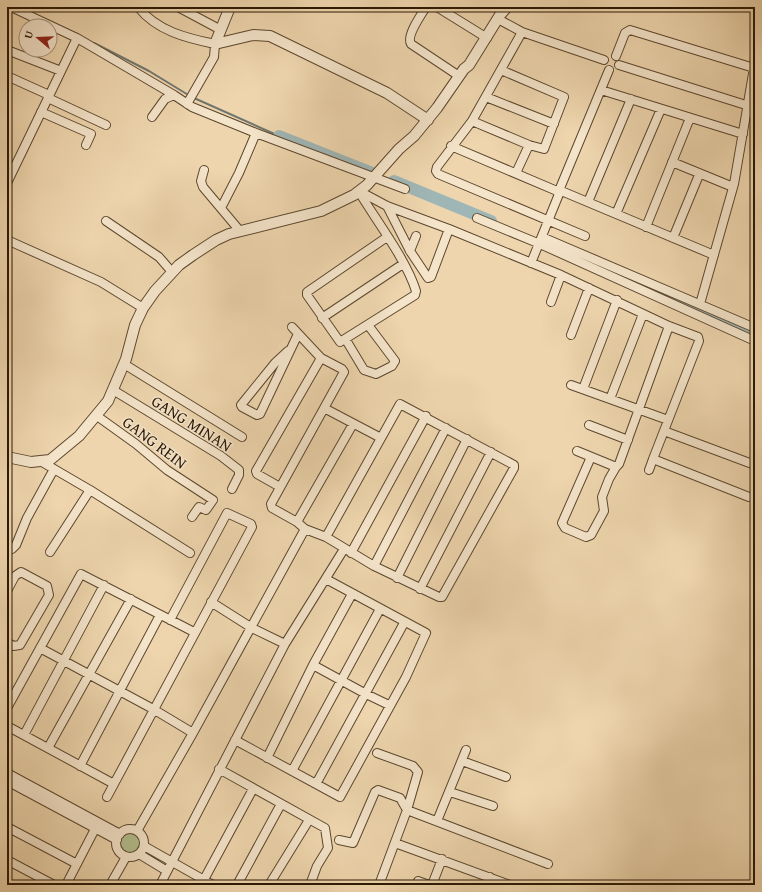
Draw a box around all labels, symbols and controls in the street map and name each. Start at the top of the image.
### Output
north arrow [18,18,58,58]
text: U [20,28,38,41]
street label: GANG MINAN [147,389,237,458]
street label: GANG REIN [118,410,193,475]

